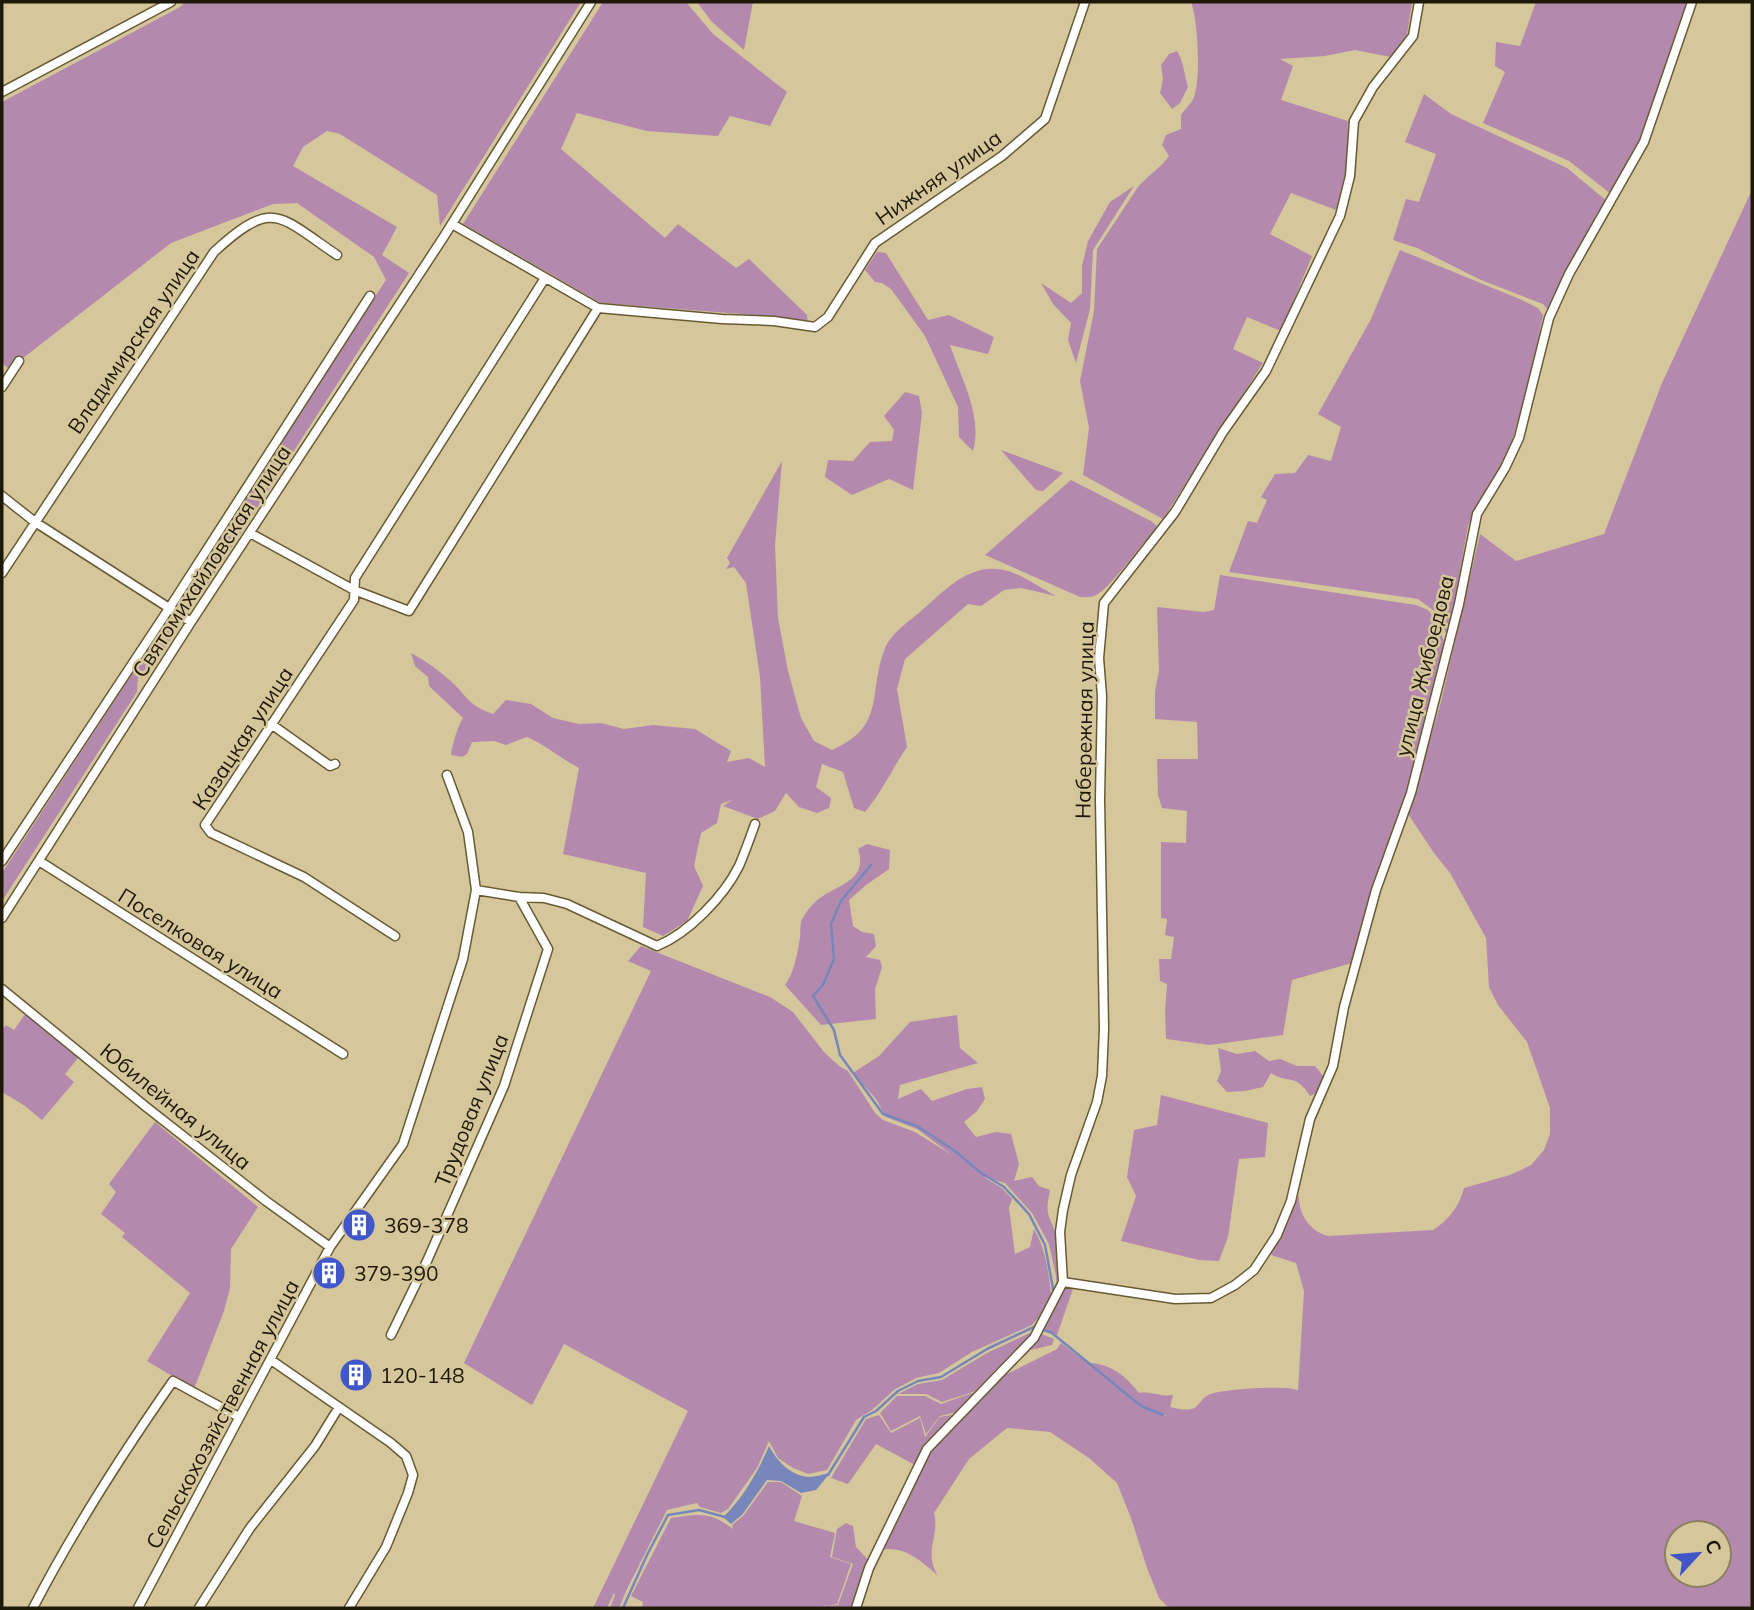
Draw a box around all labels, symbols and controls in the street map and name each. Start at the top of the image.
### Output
street label: Нижняя улица [870,124,1006,230]
street label: Владимирская улица [62,244,204,438]
street label: Святомихайловская улица [126,440,296,682]
street label: улица Жибоедова [1389,573,1459,759]
street label: Набережная улица [1069,621,1099,819]
street label: Казацкая улица [186,662,298,814]
street label: Поселковая улица [114,882,288,1004]
street label: Трудовая улица [428,1030,514,1190]
street label: Юбилейная улица [95,1037,257,1175]
building icon: 369-378 [340,1206,378,1244]
place label: 369-378 [384,1212,469,1238]
building icon: 379-390 [310,1254,348,1292]
place label: 379-390 [354,1260,439,1286]
street label: Сельскохозяйственная улица [140,1275,304,1553]
building icon: 120-148 [337,1356,375,1394]
place label: 120-148 [380,1362,465,1388]
north arrow [1663,1519,1733,1589]
text: С [1700,1535,1727,1558]

